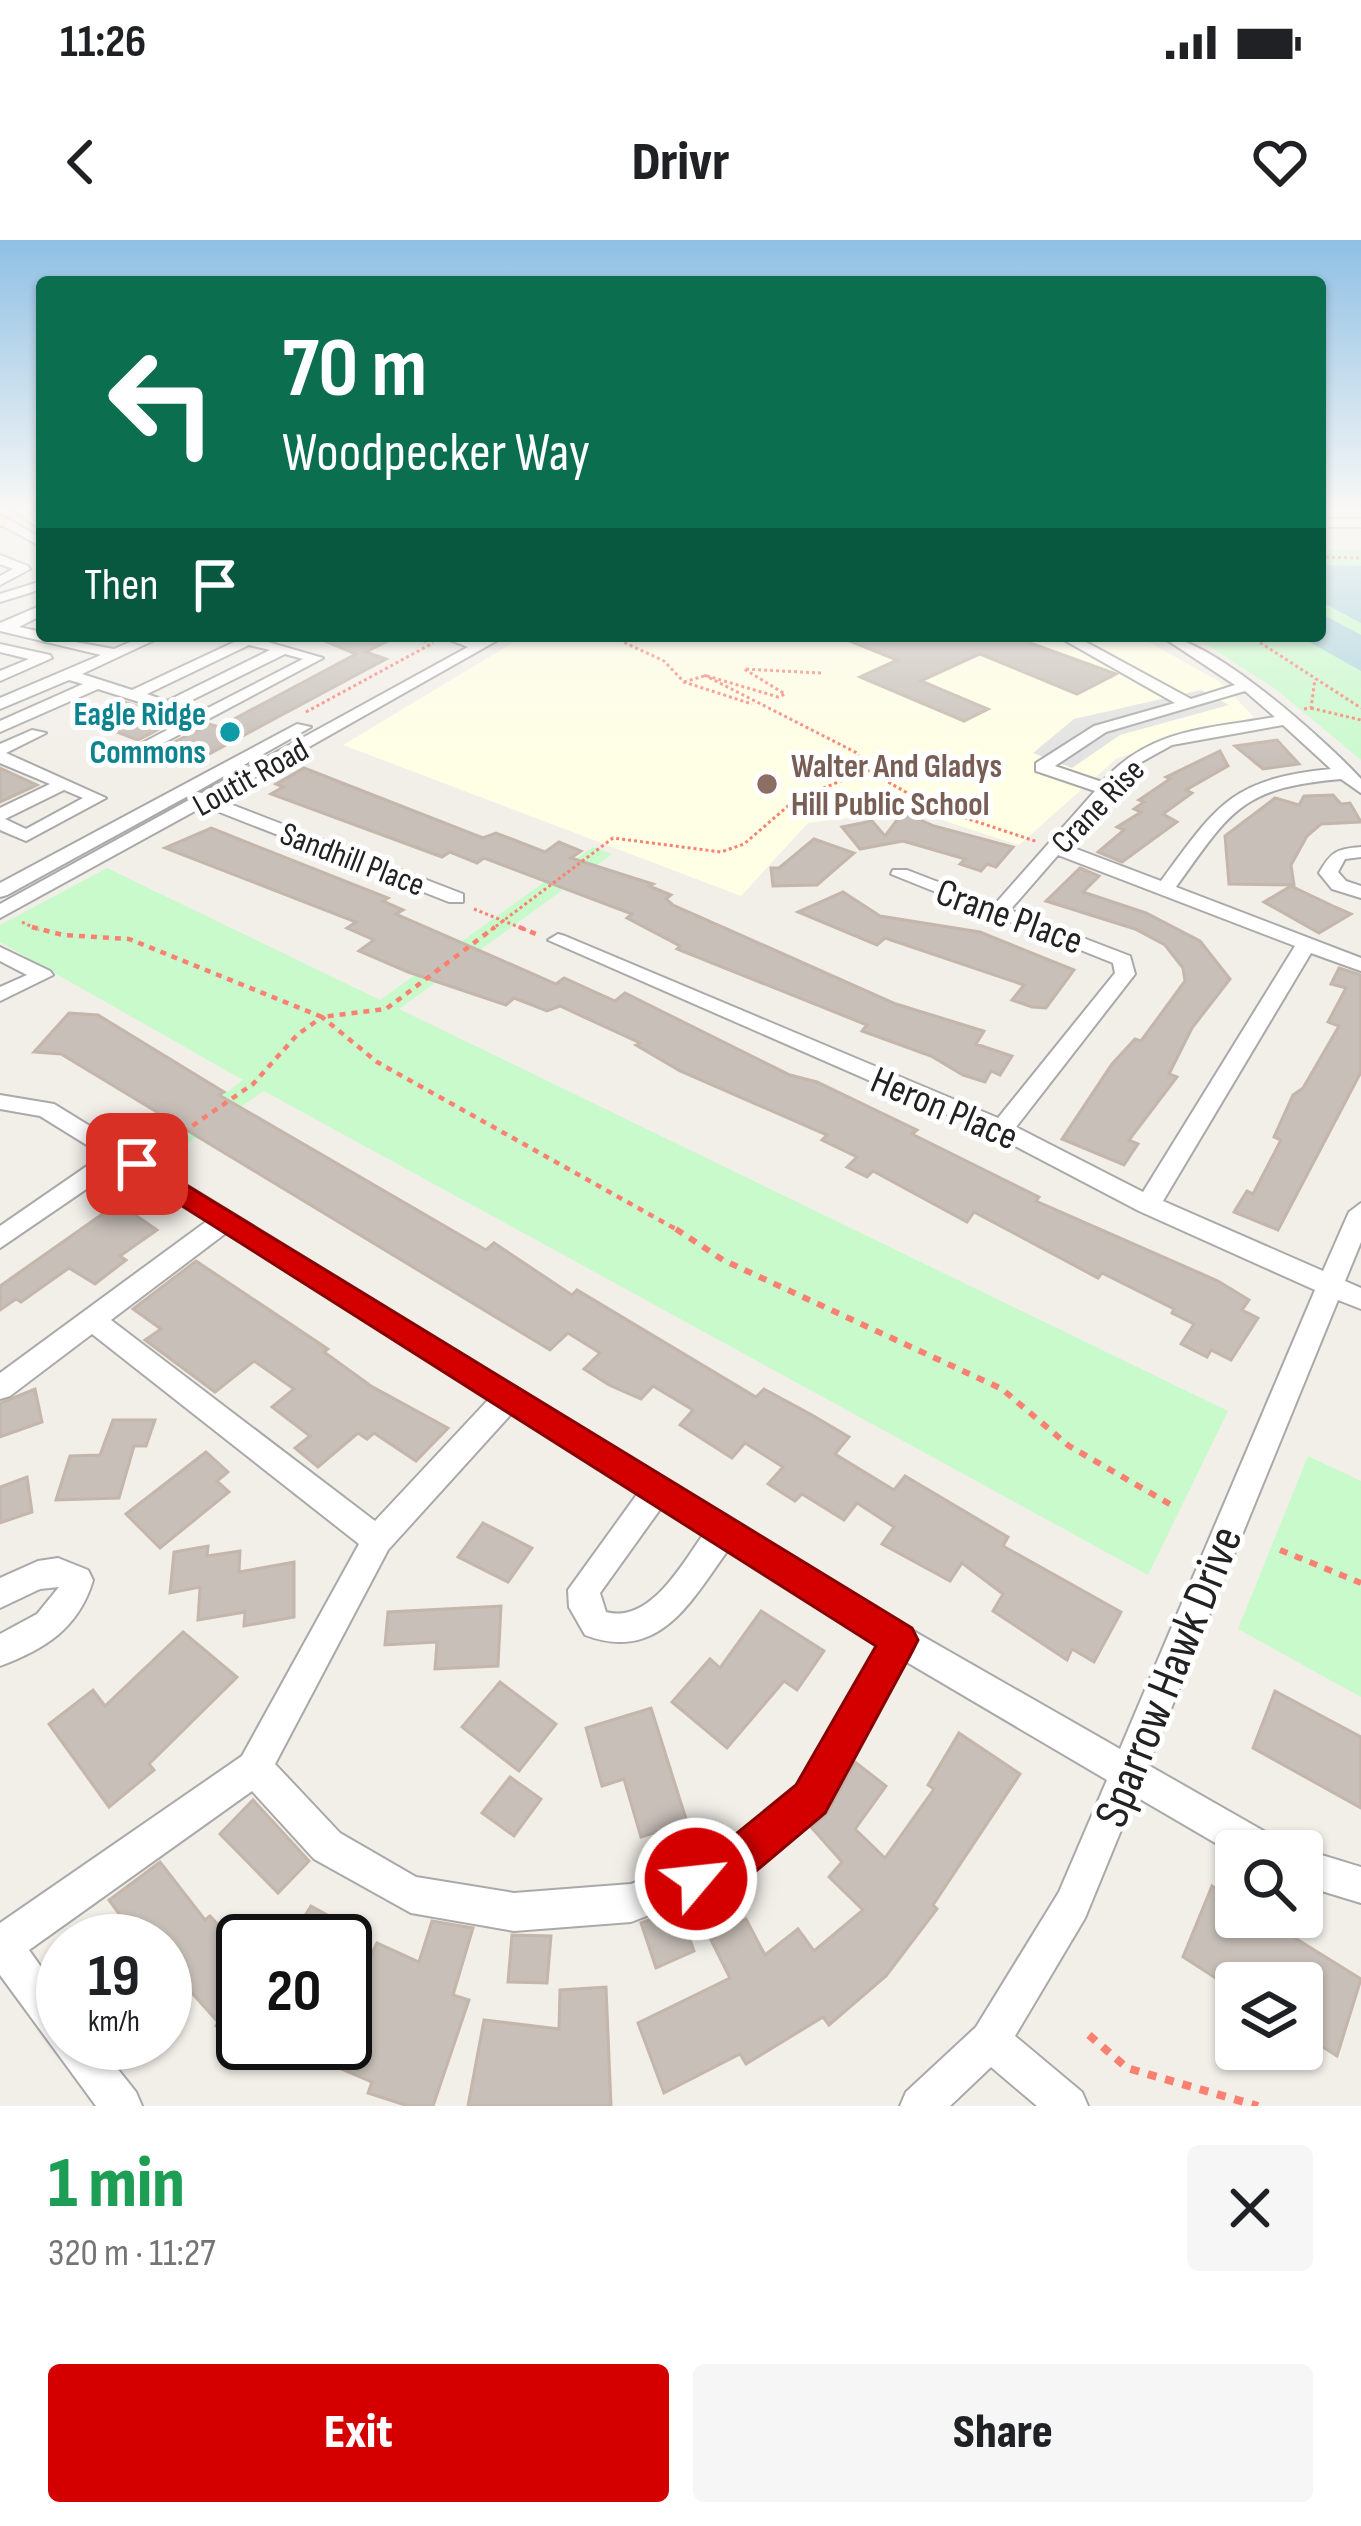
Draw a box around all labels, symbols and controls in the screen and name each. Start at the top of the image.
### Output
text: 11:26 [60,15,146,70]
icon: back [48,129,114,195]
icon: heart [1247,129,1313,195]
text: Drivr [632,130,729,195]
text: 70 m [282,319,427,420]
icon: left [84,324,240,480]
text: Woodpecker Way [282,421,590,486]
icon: arrive [182,552,248,618]
text: Then [84,558,158,613]
place label: Eagle Ridge Commons [74,695,206,773]
marker: Eagle Ridge Commons [217,719,243,745]
street label: Loutit Road [186,730,316,826]
place label: Walter And Gladys Hill Public School [791,747,1002,825]
street label: Crane Rise [1044,751,1153,862]
marker: Walter And Gladys Hill Public School [754,771,780,797]
street label: Sandhill Place [274,814,430,906]
street label: Crane Place [929,869,1089,966]
street label: Heron Place [864,1057,1025,1161]
pin [86,1113,188,1215]
icon: arrive [104,1131,170,1197]
street label: Sparrow Hawk Drive [1083,1518,1256,1836]
position arrow [633,1816,759,1942]
map controls [1215,1830,1323,2070]
button: search [1215,1830,1323,1938]
speed limit sign: 20 [216,1914,372,2070]
text: 19 [88,1941,140,2013]
button: layers [1215,1962,1323,2070]
text: km/h [88,2004,140,2040]
text: 1 min [48,2141,185,2228]
button: close [1187,2145,1313,2271]
text: 320 m · 11:27 [48,2230,216,2277]
button: Exit [48,2364,669,2502]
button: Share [693,2364,1313,2502]

